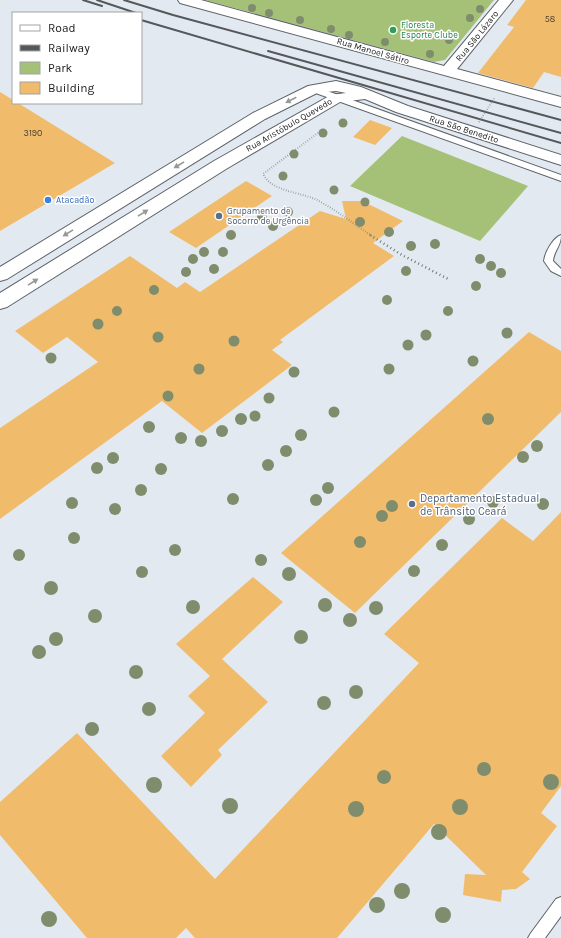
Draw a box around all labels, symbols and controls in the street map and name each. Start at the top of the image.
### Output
street label: Rua São Lázaro [454,9,500,63]
legend [12,12,142,104]
house number: 58 [545,14,556,24]
place label: Floresta Esporte Clube [401,20,458,40]
text: Road [48,21,76,35]
marker: Floresta Esporte Clube [388,25,398,35]
street label: Rua Manoel Sátiro [336,36,410,66]
text: Railway [48,41,90,55]
text: Park [48,61,73,75]
text: Building [48,81,95,95]
street label: Rua Aristóbulo Quevedo [244,96,334,154]
one-way arrow [286,96,297,103]
street label: Rua São Benedito [428,113,500,145]
house number: 3190 [24,128,42,138]
one-way arrow [173,161,185,168]
marker: Atacadão [43,195,53,205]
place label: Atacadão [56,195,94,205]
place label: Grupamento de Socorro de Urgência [227,206,309,226]
one-way arrow [138,209,149,217]
marker: Grupamento de Socorro de Urgência [214,211,224,221]
one-way arrow [63,229,73,237]
one-way arrow [28,278,38,286]
place label: Departamento Estadual de Trânsito Ceará [420,492,539,518]
marker: Departamento Estadual de Trânsito Ceará [407,499,417,509]

